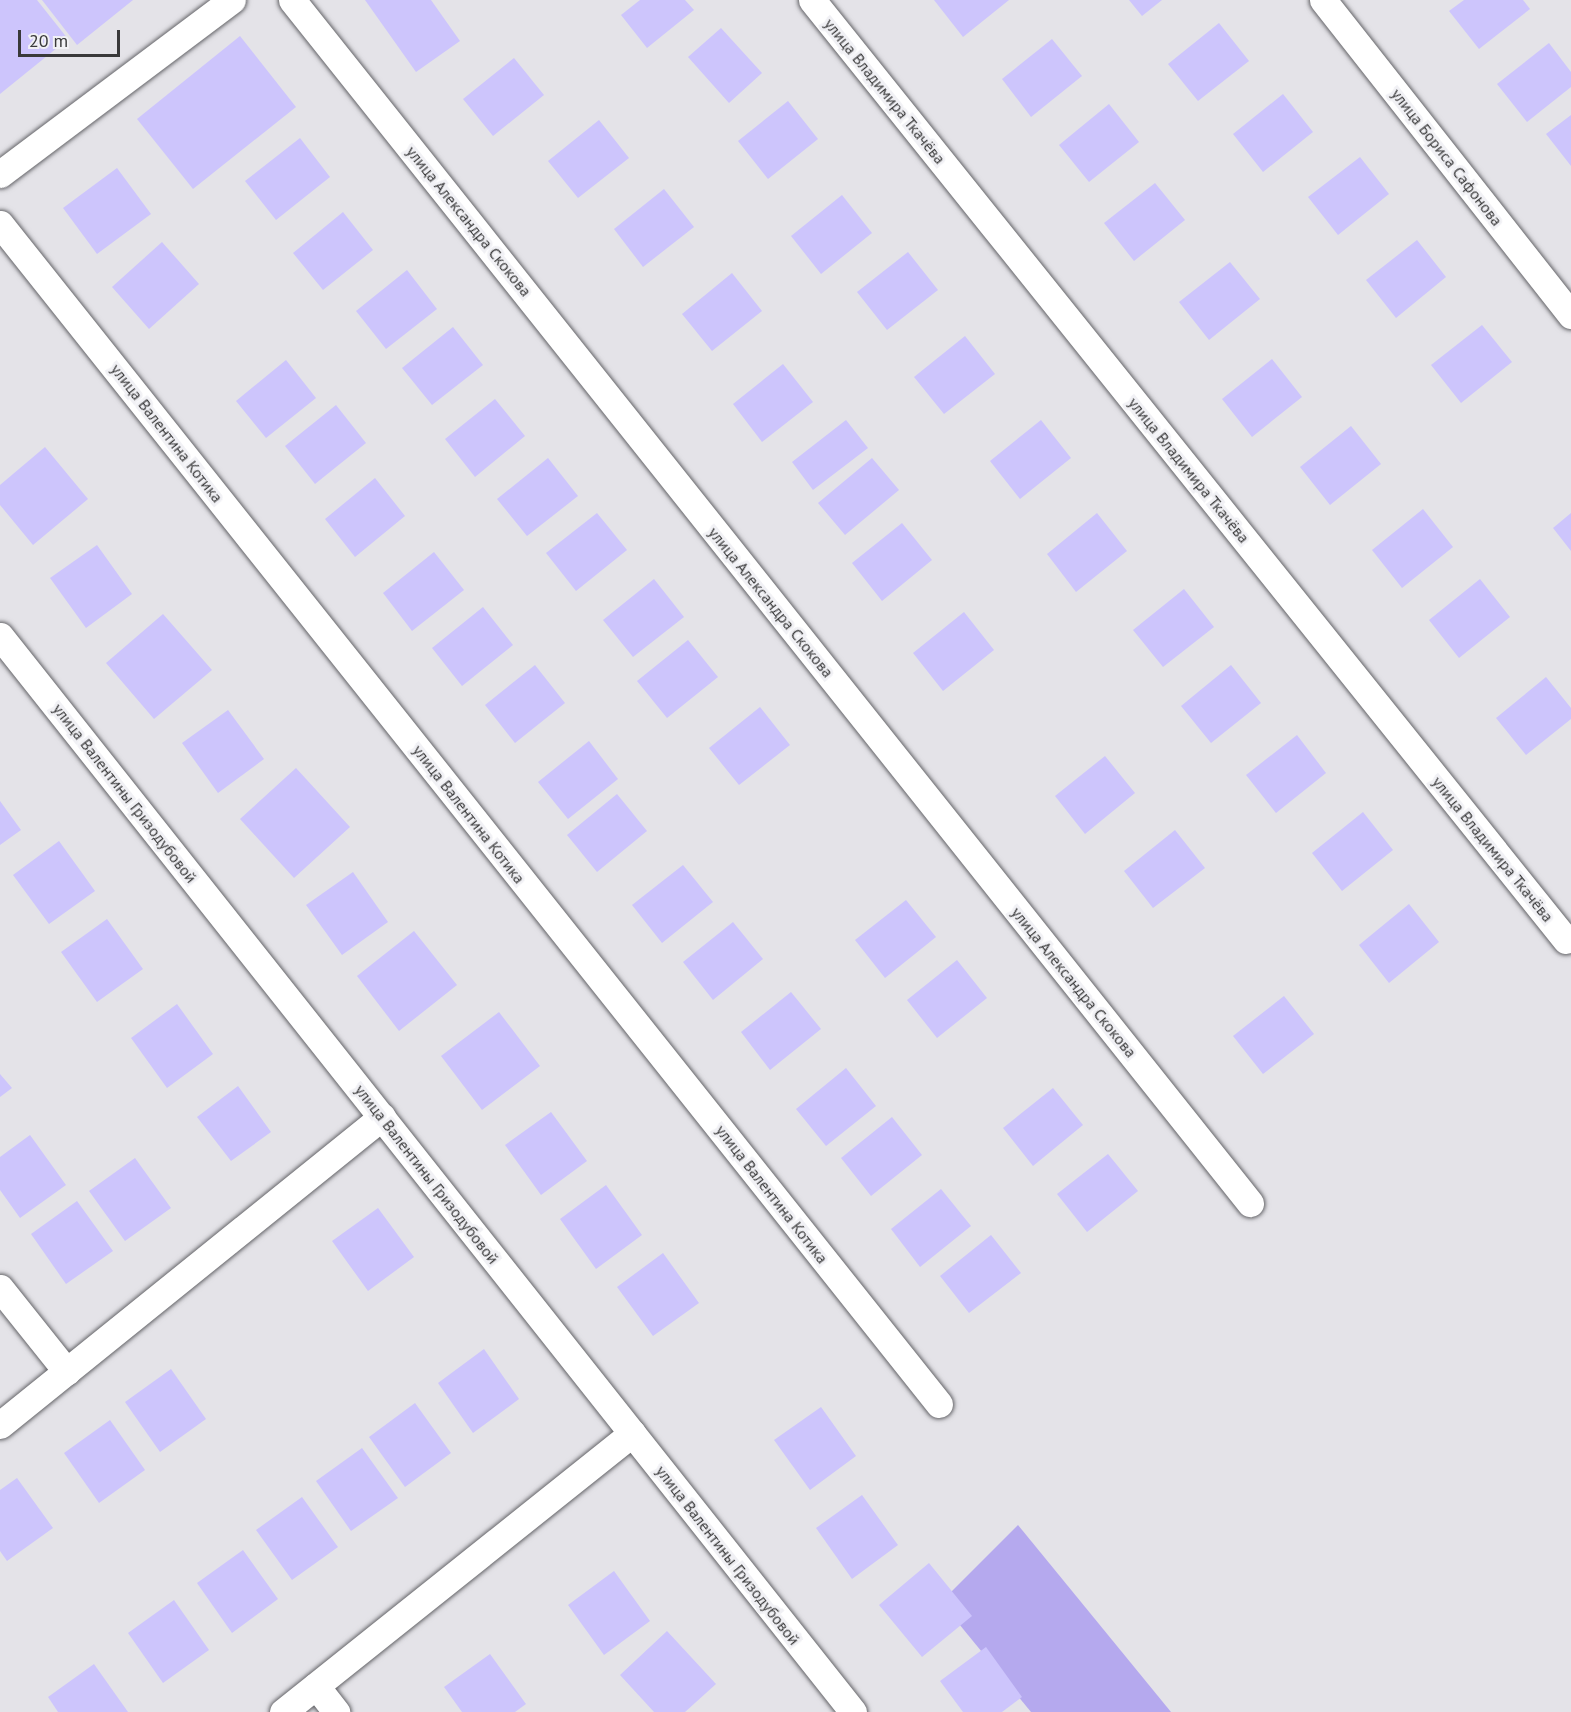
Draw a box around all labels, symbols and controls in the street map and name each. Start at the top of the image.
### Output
street label: улица Владимира Ткачёва [820,14,950,168]
scale bar [21,18,123,56]
text: 20 m [29,29,68,52]
street label: улица Бориса Сафонова [1387,85,1507,229]
street label: улица Александра Скокова [402,142,536,300]
street label: улица Валентина Котика [107,360,227,506]
street label: улица Владимира Ткачёва [1124,393,1254,547]
street label: улица Александра Скокова [704,523,838,681]
street label: улица Валентины Гризодубовой [49,699,201,887]
street label: улица Валентина Котика [409,741,529,887]
street label: улица Владимира Ткачёва [1428,772,1558,926]
street label: улица Александра Скокова [1007,903,1141,1061]
street label: улица Валентины Гризодубовой [351,1080,503,1268]
street label: улица Валентина Котика [712,1121,832,1267]
street label: улица Валентины Гризодубовой [652,1461,804,1649]

